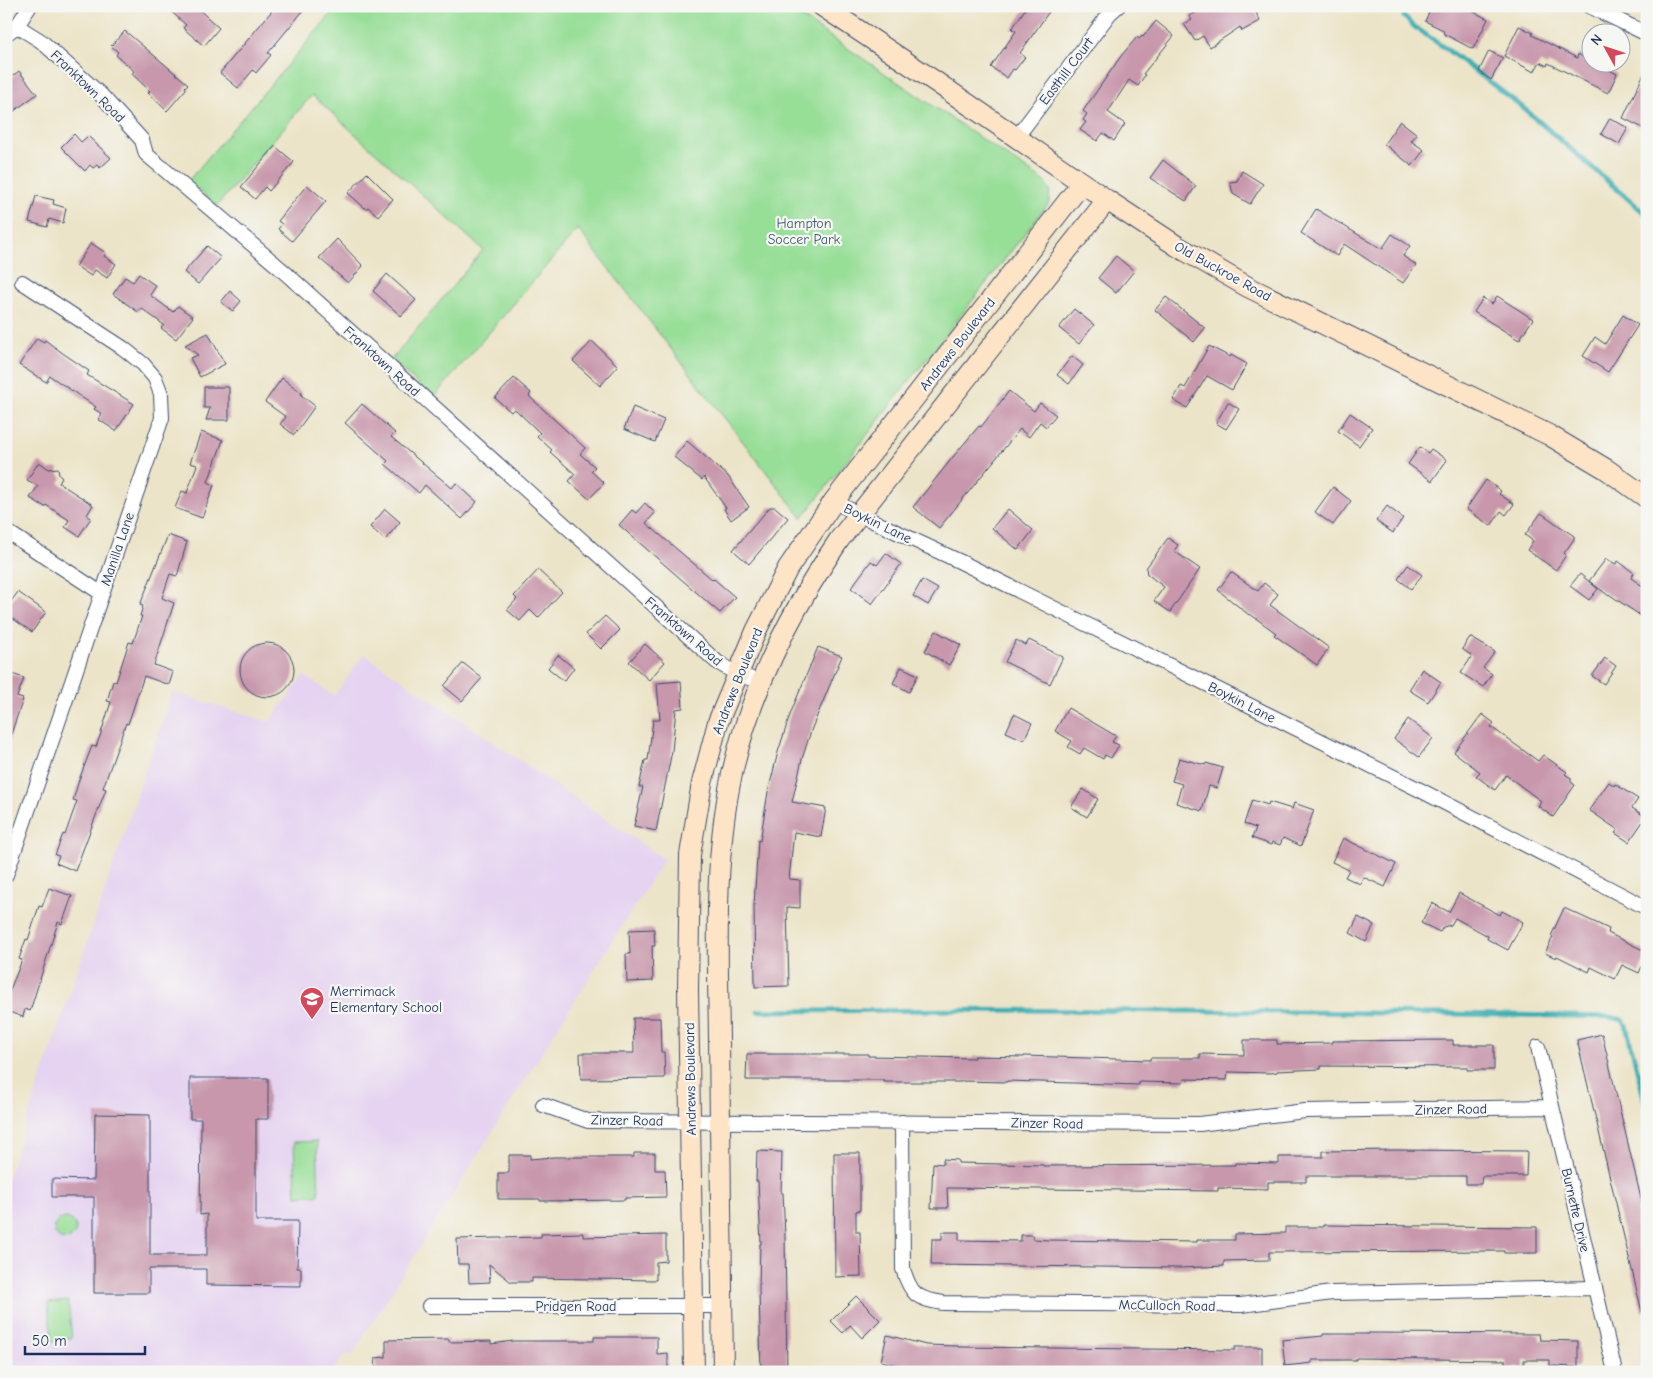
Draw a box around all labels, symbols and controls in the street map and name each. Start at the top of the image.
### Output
north arrow [1580,22,1630,72]
text: N [1587,31,1606,49]
street label: Easthill Court [1036,34,1098,108]
street label: Franktown Road [47,47,128,126]
park label: Hampton Soccer Park [768,215,841,248]
street label: Old Buckroe Road [1171,238,1274,305]
street label: Andrews Boulevard [916,294,999,394]
street label: Franktown Road [340,323,423,400]
street label: Boykin Lane [841,500,914,547]
street label: Manilla Lane [97,510,138,588]
street label: Franktown Road [641,593,726,670]
street label: Andrews Boulevard [708,626,767,737]
street label: Boykin Lane [1205,678,1278,727]
place label: Merrimack Elementary School [330,983,442,1016]
school or university icon: Merrimack Elementary School [299,986,325,1020]
street label: Andrews Boulevard [681,1022,700,1136]
street label: Zinzer Road [1415,1100,1487,1119]
street label: Zinzer Road [591,1111,663,1130]
street label: Zinzer Road [1011,1114,1083,1133]
street label: Burnette Drive [1558,1167,1593,1254]
street label: McCulloch Road [1118,1296,1216,1315]
street label: Pridgen Road [535,1298,617,1315]
scale bar [25,1323,145,1355]
text: 50 m [32,1332,67,1350]

